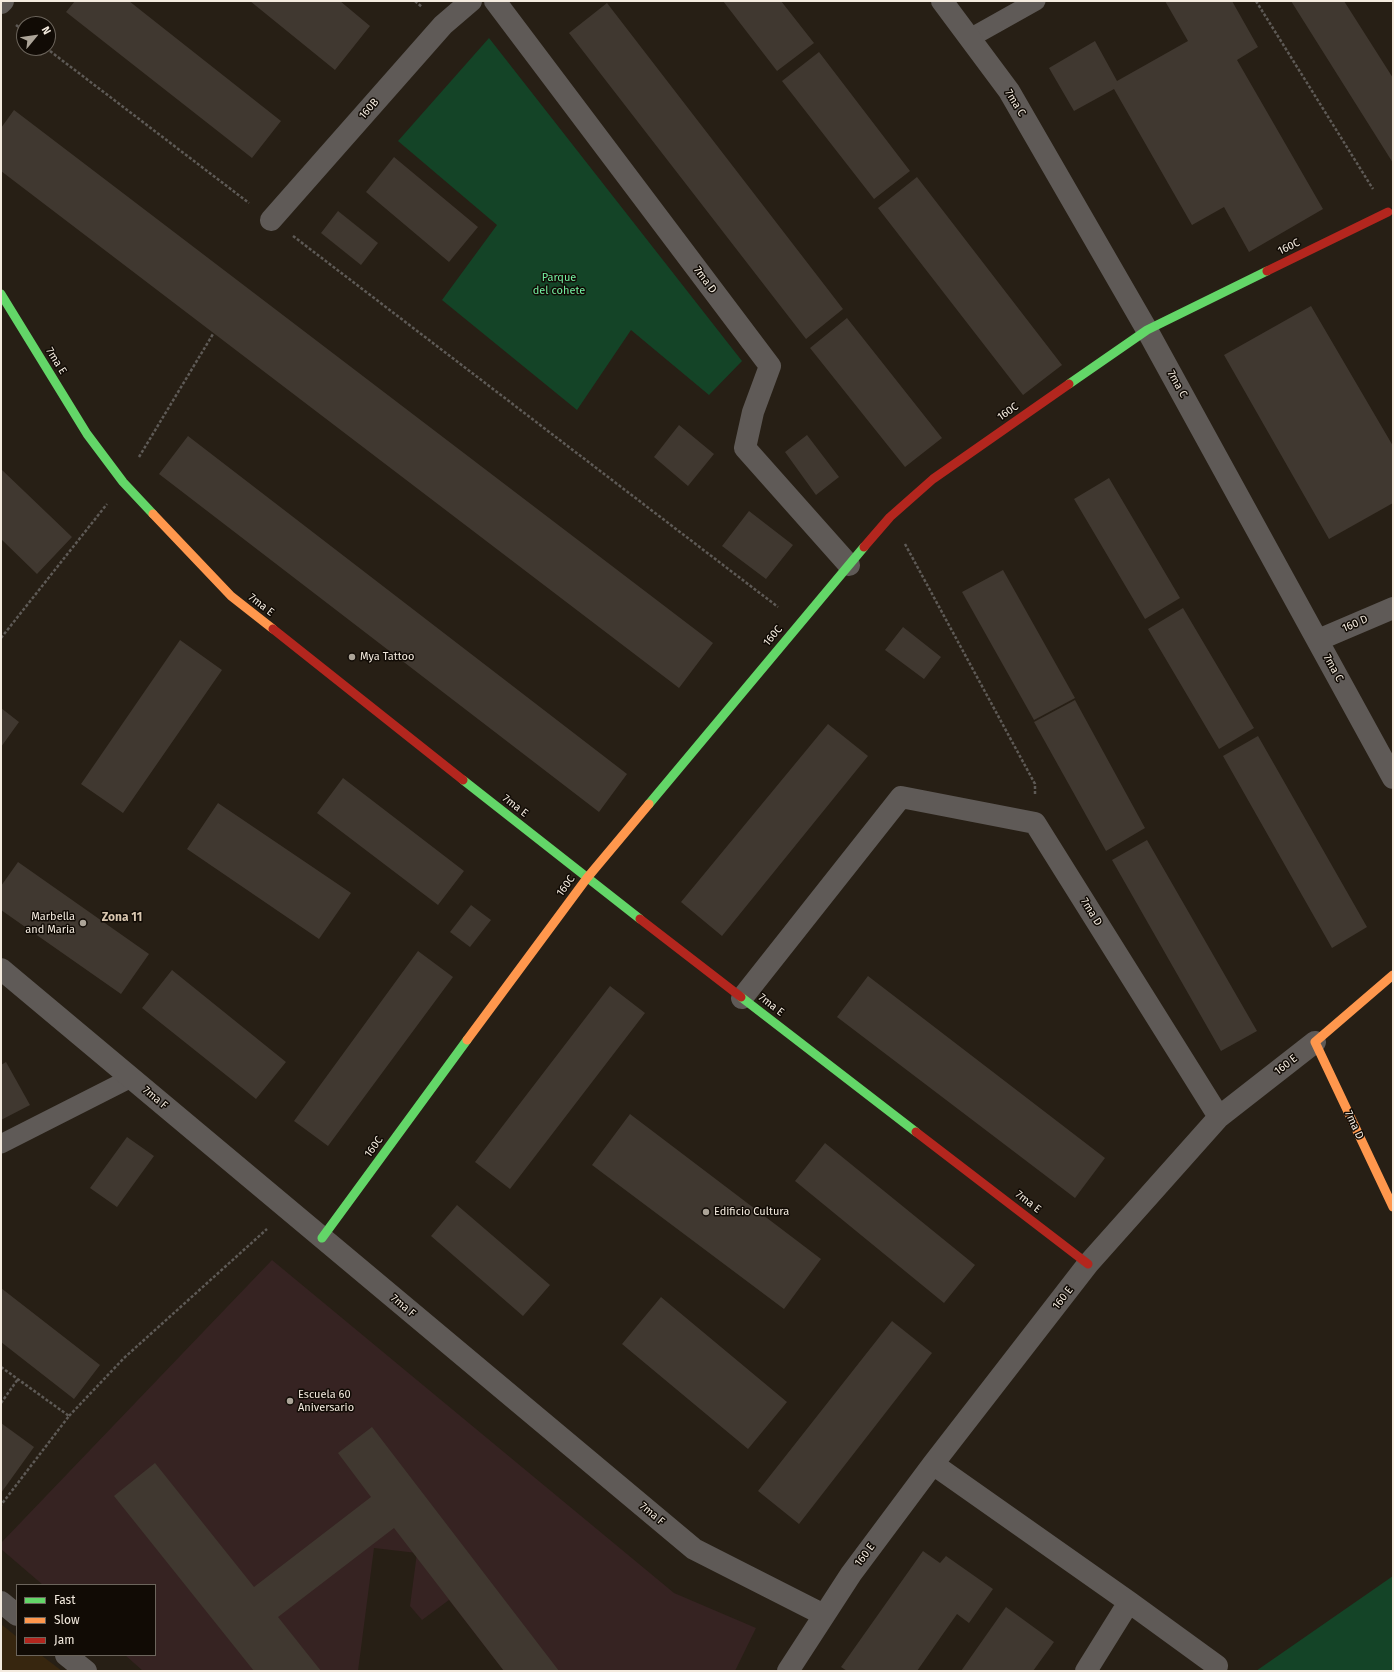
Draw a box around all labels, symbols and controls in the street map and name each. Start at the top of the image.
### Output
north arrow [16,16,56,56]
text: N [39,24,54,37]
street label: 7ma C [1002,87,1028,119]
street label: 160B [356,96,382,122]
street label: 160C [1276,236,1302,258]
street label: 7ma D [691,264,719,296]
park label: Parque del cohete [533,271,585,297]
street label: 7ma E [43,345,69,377]
street label: 7ma C [1164,368,1190,400]
street label: 160C [995,400,1021,424]
street label: 7ma E [246,591,276,619]
street label: 160 D [1340,613,1370,635]
street label: 160C [761,623,785,649]
place label: Mya Tattoo [360,650,414,664]
marker: Mya Tattoo [347,652,357,662]
street label: 7ma C [1320,652,1346,684]
street label: 7ma E [500,792,530,820]
street label: 160C [554,873,578,899]
street label: 7ma D [1077,896,1105,928]
place label: Marbella and Maria [25,910,75,936]
district label: Zona 11 [102,911,142,925]
marker: Marbella and Maria [78,918,88,928]
street label: 7ma E [756,991,786,1019]
street label: 160 E [1272,1052,1300,1078]
street label: 7ma F [140,1084,170,1112]
street label: 7ma D [1342,1109,1366,1141]
street label: 160C [362,1134,386,1160]
street label: 7ma E [1013,1188,1043,1216]
place label: Edificio Cultura [714,1205,789,1219]
marker: Edificio Cultura [701,1207,711,1217]
street label: 160 E [1050,1284,1076,1312]
street label: 7ma F [388,1292,418,1320]
place label: Escuela 60 Aniversario [298,1388,354,1414]
marker: Escuela 60 Aniversario [285,1396,295,1406]
street label: 7ma F [637,1500,667,1528]
street label: 160 E [852,1541,878,1569]
legend [16,1584,156,1656]
text: Fast [54,1593,76,1607]
text: Slow [54,1613,80,1627]
text: Jam [54,1633,74,1647]

